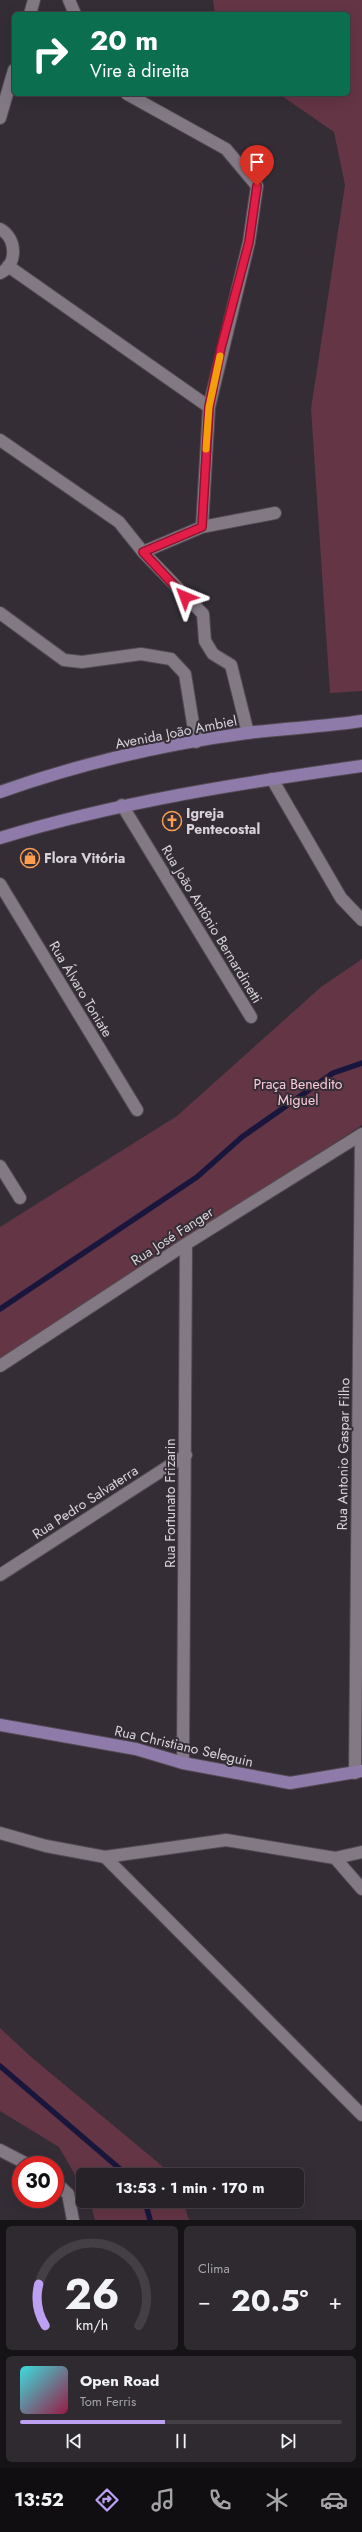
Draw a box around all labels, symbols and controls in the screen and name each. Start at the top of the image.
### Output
text: 20 m [90,20,158,61]
icon: right [24,28,76,80]
text: Vire à direita [90,58,189,84]
pin [240,145,274,186]
icon: arrive [246,151,268,173]
position arrow [164,576,206,618]
street label: Avenida João Ambiel [113,710,239,754]
place label: Igreja Pentecostal [186,803,260,839]
church icon: Igreja Pentecostal [161,810,183,832]
street label: Rua João Antônio Bernardinetti [157,841,267,1007]
shop icon: Flora Vitória [19,847,41,869]
place label: Flora Vitória [44,848,125,868]
street label: Rua Álvaro Toniate [44,937,118,1041]
park label: Praça Benedito Miguel [254,1074,343,1110]
street label: Rua José Fanger [127,1202,217,1270]
street label: Rua Antonio Gaspar Filho [332,1377,354,1530]
street label: Rua Fortunato Frizarin [160,1438,180,1568]
street label: Rua Pedro Salvaterra [28,1460,142,1544]
street label: Rua Christiano Seleguin [113,1720,255,1772]
speed limit sign: 30 [12,2156,64,2208]
text: 13:53 · 1 min · 170 m [115,2177,265,2199]
text: Clima [198,2259,230,2278]
text: 26 [64,2264,120,2325]
text: 20.5° [231,2279,308,2322]
text: − [198,2285,211,2317]
text: + [328,2285,342,2317]
text: km/h [76,2315,108,2335]
text: Open Road [80,2370,159,2392]
text: Tom Ferris [80,2392,136,2411]
icon: previous [63,2430,85,2452]
icon: pause [170,2430,192,2452]
icon: next [277,2430,299,2452]
icon: directions [93,2486,121,2514]
icon: music [149,2486,177,2514]
icon: phone [206,2486,234,2514]
icon: climate [263,2486,291,2514]
icon: car [320,2486,348,2514]
text: 13:52 [14,2487,64,2513]

